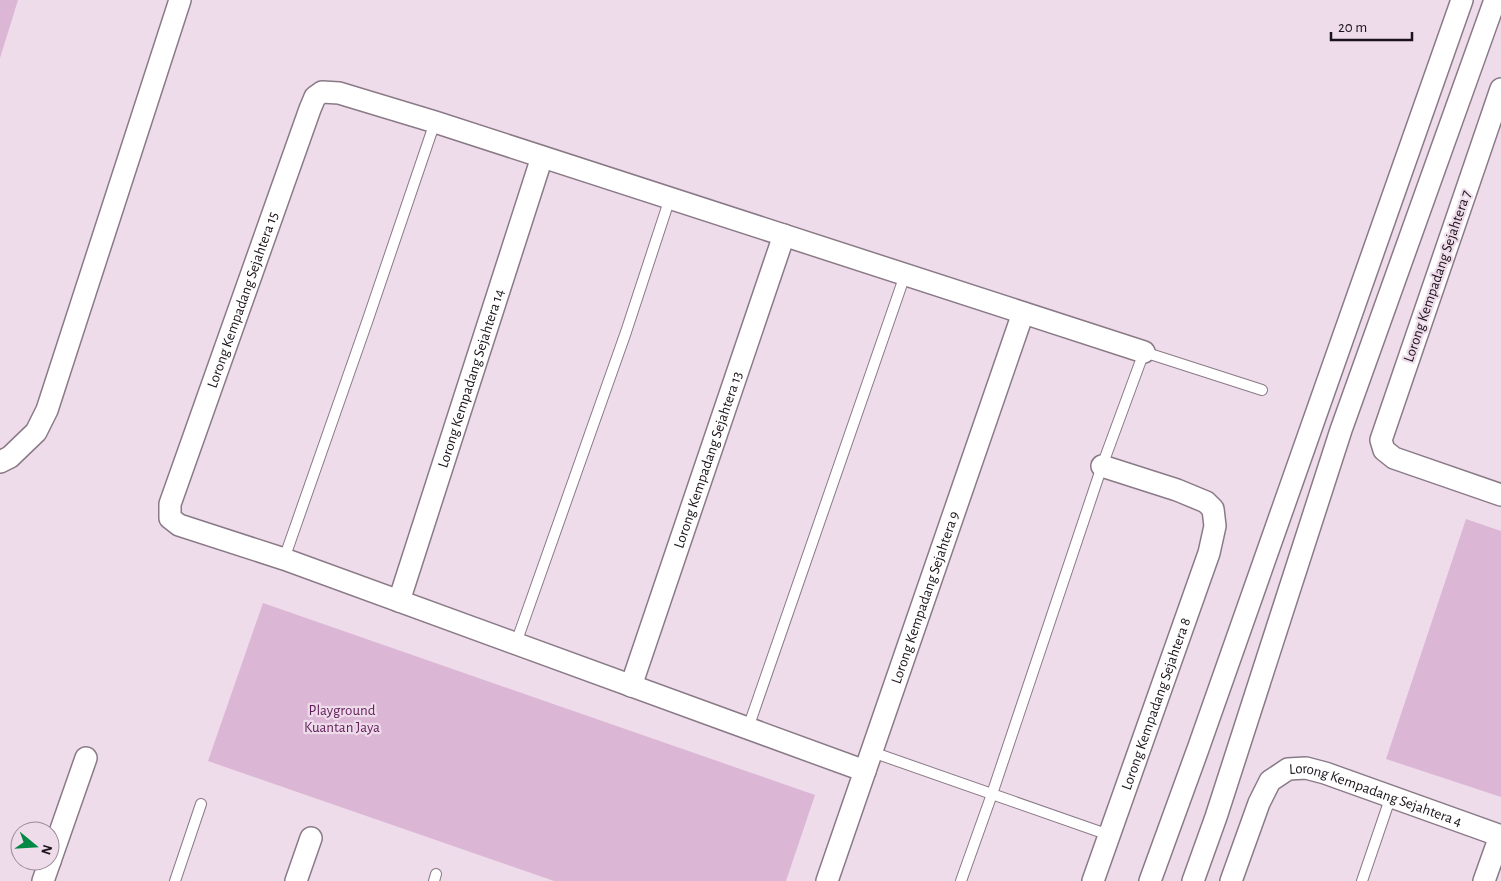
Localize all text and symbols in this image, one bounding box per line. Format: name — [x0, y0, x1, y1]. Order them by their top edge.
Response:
scale bar — [1331, 10, 1412, 42]
text: 20 m — [1338, 20, 1367, 35]
street label: Lorong Kempadang Sejahtera 7 — [1401, 188, 1474, 364]
street label: Lorong Kempadang Sejahtera 15 — [205, 210, 281, 390]
street label: Lorong Kempadang Sejahtera 14 — [435, 287, 507, 470]
street label: Lorong Kempadang Sejahtera 13 — [671, 369, 745, 550]
street label: Lorong Kempadang Sejahtera 9 — [889, 509, 962, 686]
street label: Lorong Kempadang Sejahtera 8 — [1119, 616, 1193, 792]
park label: Playground Kuantan Jaya — [304, 703, 380, 735]
street label: Lorong Kempadang Sejahtera 4 — [1289, 761, 1464, 829]
north arrow — [10, 821, 60, 871]
text: N — [38, 843, 55, 857]

